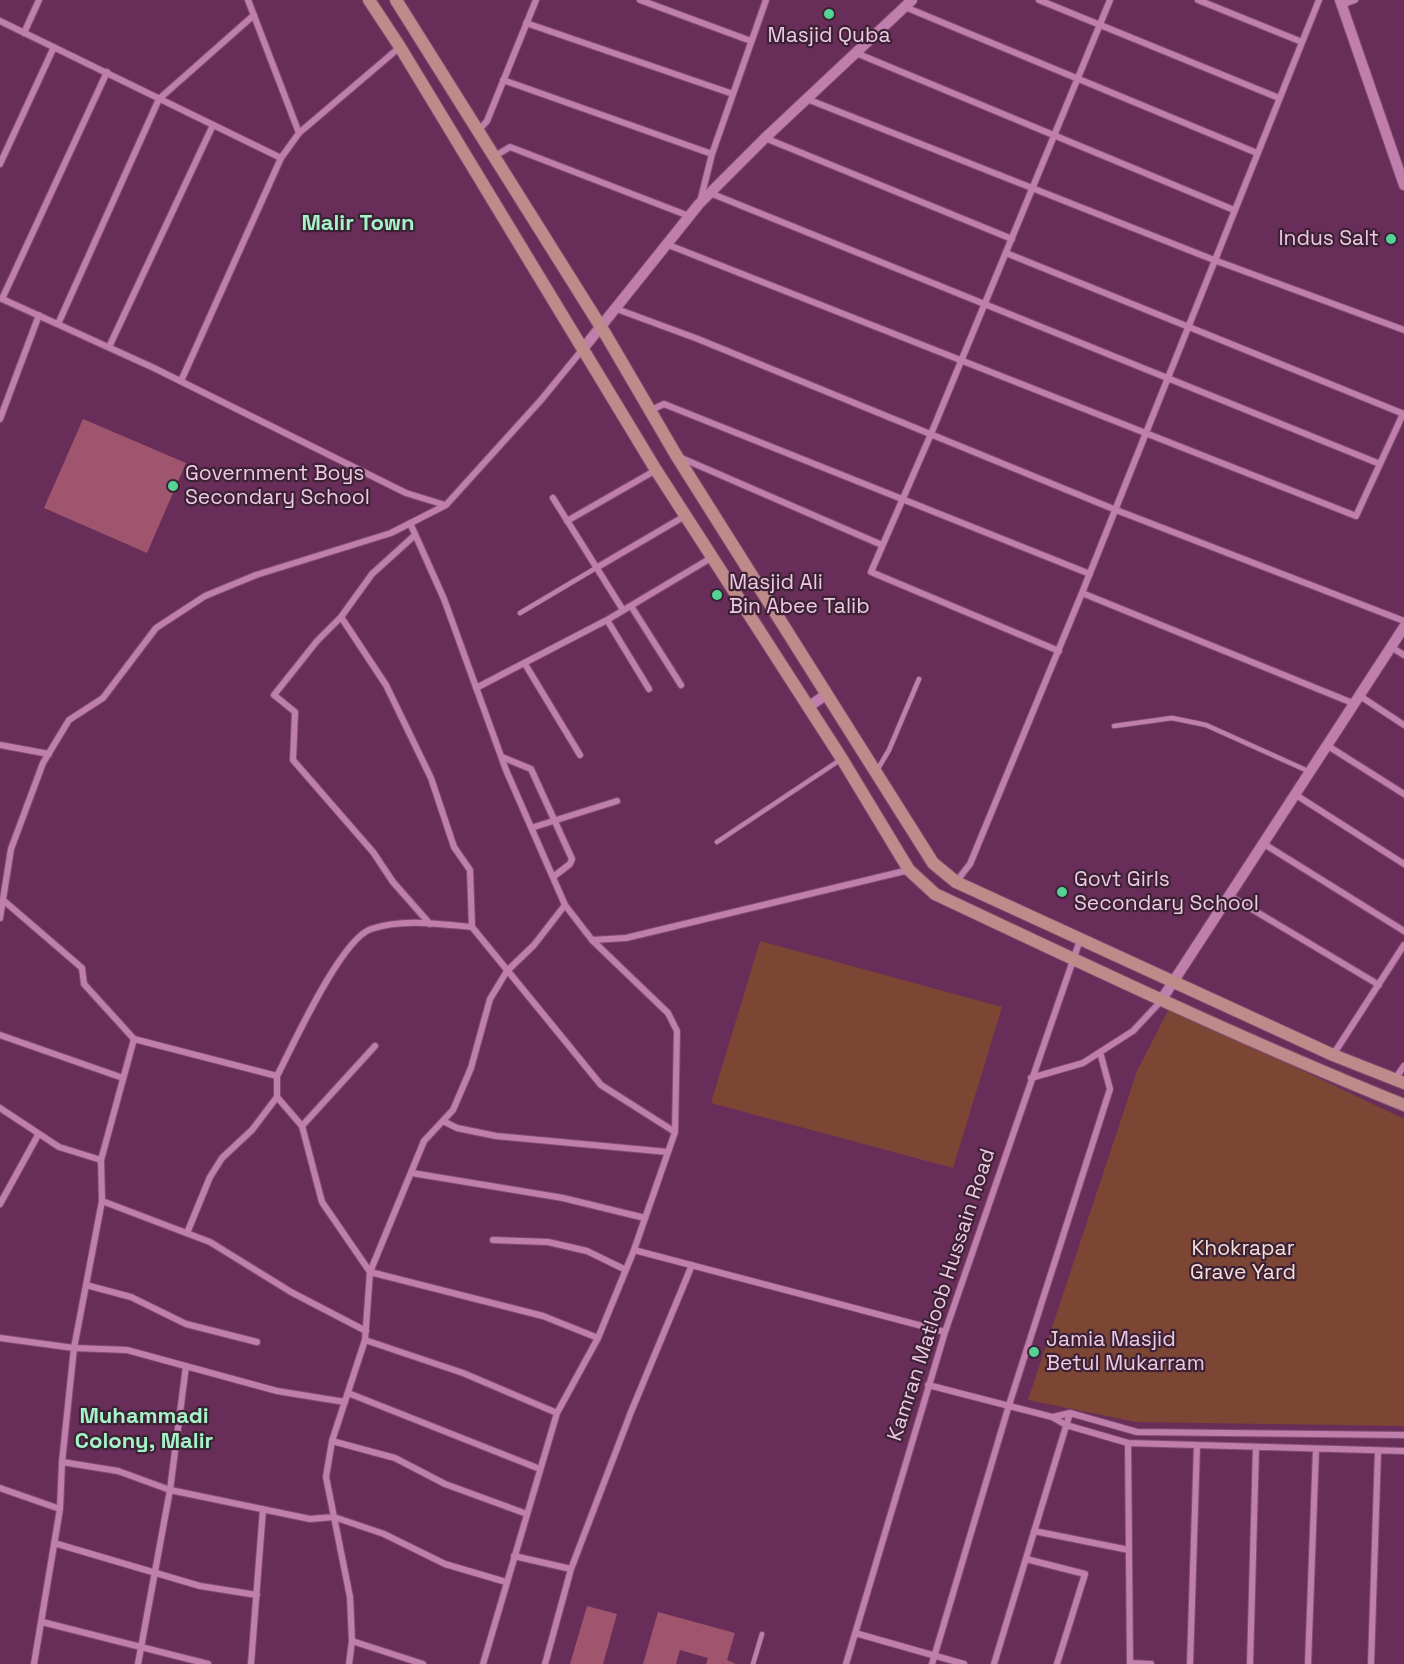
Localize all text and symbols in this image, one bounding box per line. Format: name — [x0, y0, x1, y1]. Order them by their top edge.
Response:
marker: Masjid Quba — [822, 7, 836, 21]
place label: Masjid Quba — [768, 23, 890, 49]
district label: Malir Town — [301, 211, 415, 237]
place label: Indus Salt — [1278, 226, 1379, 252]
marker: Indus Salt — [1384, 232, 1398, 246]
place label: Government Boys Secondary School — [185, 461, 370, 511]
marker: Government Boys Secondary School — [166, 479, 180, 493]
place label: Masjid Ali Bin Abee Talib — [729, 570, 870, 620]
marker: Masjid Ali Bin Abee Talib — [710, 588, 724, 602]
place label: Govt Girls Secondary School — [1074, 867, 1259, 917]
marker: Govt Girls Secondary School — [1055, 885, 1069, 899]
street label: Kamran Matloob Hussain Road — [883, 1146, 1001, 1444]
park label: Khokrapar Grave Yard — [1190, 1236, 1296, 1286]
place label: Jamia Masjid Betul Mukarram — [1046, 1327, 1205, 1377]
marker: Jamia Masjid Betul Mukarram — [1027, 1345, 1041, 1359]
district label: Muhammadi Colony, Malir — [75, 1404, 213, 1456]

